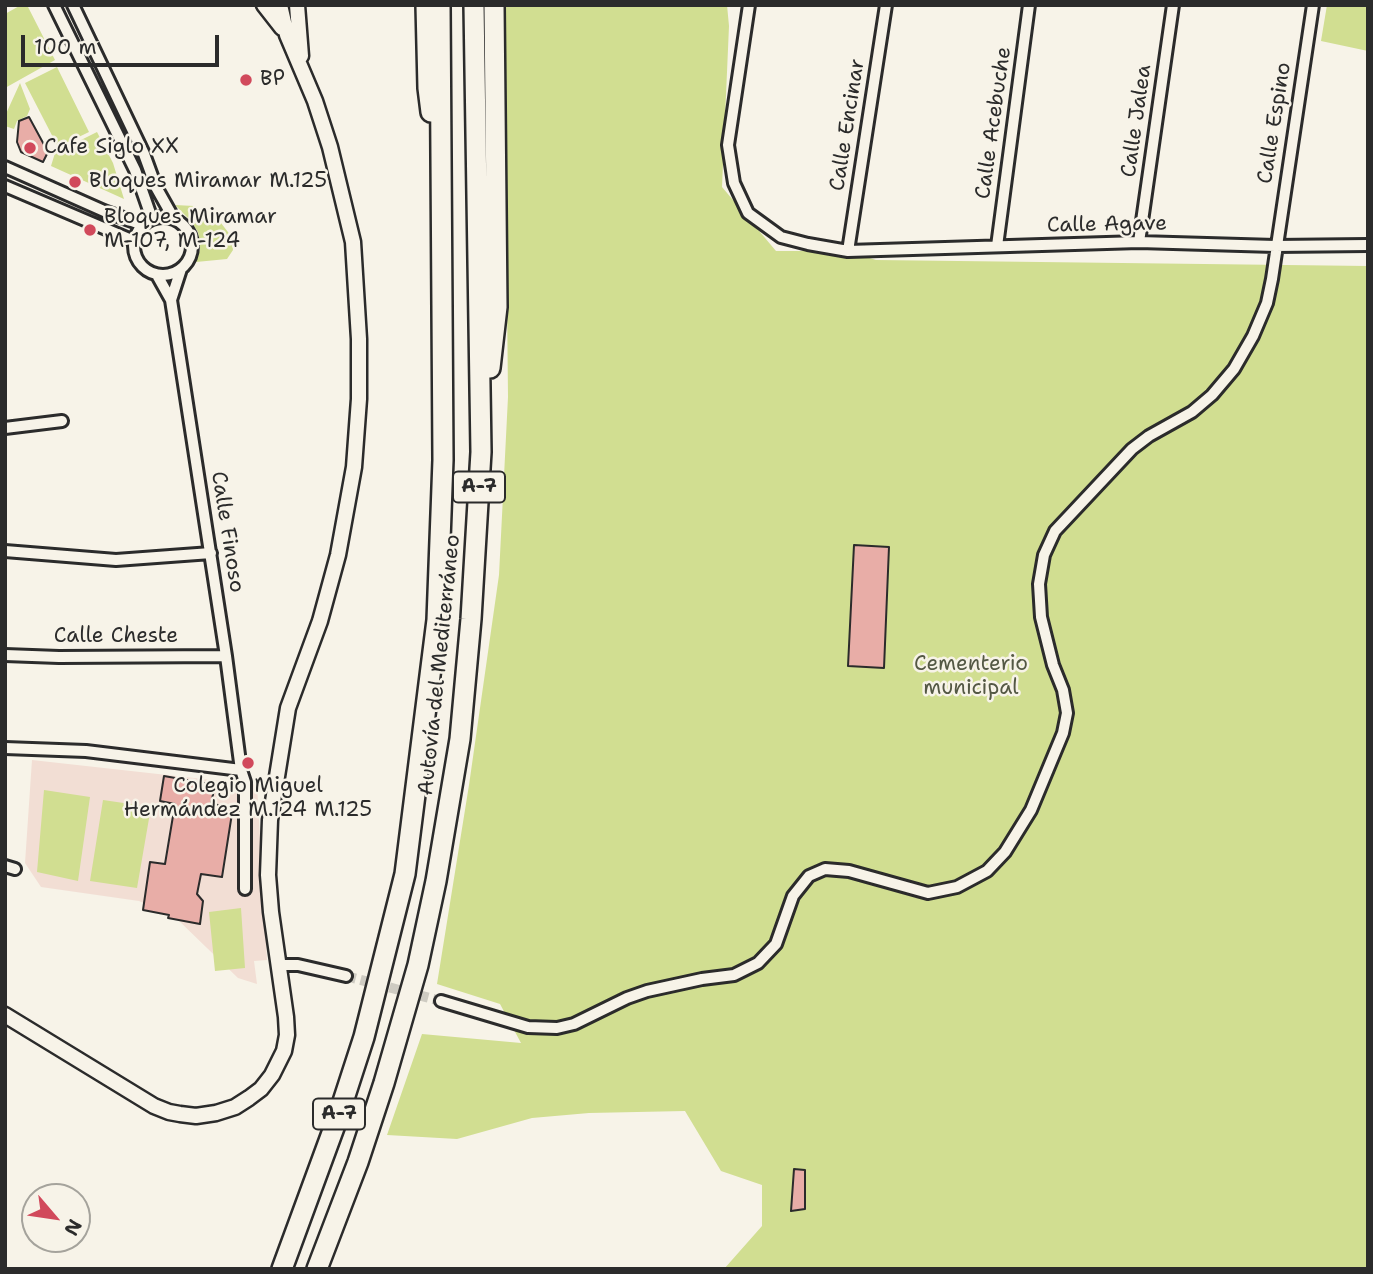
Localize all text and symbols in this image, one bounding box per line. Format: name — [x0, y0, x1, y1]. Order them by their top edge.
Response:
scale bar — [24, 21, 222, 65]
text: 100 m — [34, 33, 97, 61]
street label: Calle Acebuche — [971, 45, 1017, 201]
street label: Calle Encinar — [825, 57, 871, 193]
street label: Calle Espino — [1253, 60, 1297, 186]
street label: Calle Jalea — [1117, 63, 1157, 179]
place label: BP — [260, 67, 285, 93]
marker: BP — [238, 72, 254, 88]
place label: Cafe Siglo XX — [44, 135, 179, 161]
marker: Cafe Siglo XX — [22, 140, 38, 156]
place label: Bloques Miramar M.125 — [89, 169, 327, 195]
marker: Bloques Miramar M.125 — [67, 174, 83, 190]
place label: Bloques Miramar M-107, M-124 — [104, 205, 277, 255]
street label: Calle Agave — [1047, 211, 1167, 239]
marker: Bloques Miramar M-107, M-124 — [82, 222, 98, 238]
street label: Calle Finoso — [205, 470, 249, 594]
road number: A-7 — [453, 472, 505, 502]
street label: Autovía del Mediterráneo — [414, 533, 466, 797]
street label: Calle Cheste — [54, 624, 178, 650]
park label: Cementerio municipal — [914, 652, 1028, 702]
marker: Colegio Miguel Hermández M.124 M.125 — [240, 755, 256, 771]
place label: Colegio Miguel Hermández M.124 M.125 — [124, 774, 372, 824]
road number: A-7 — [313, 1098, 365, 1130]
north arrow — [21, 1183, 91, 1253]
text: N — [58, 1215, 88, 1240]

